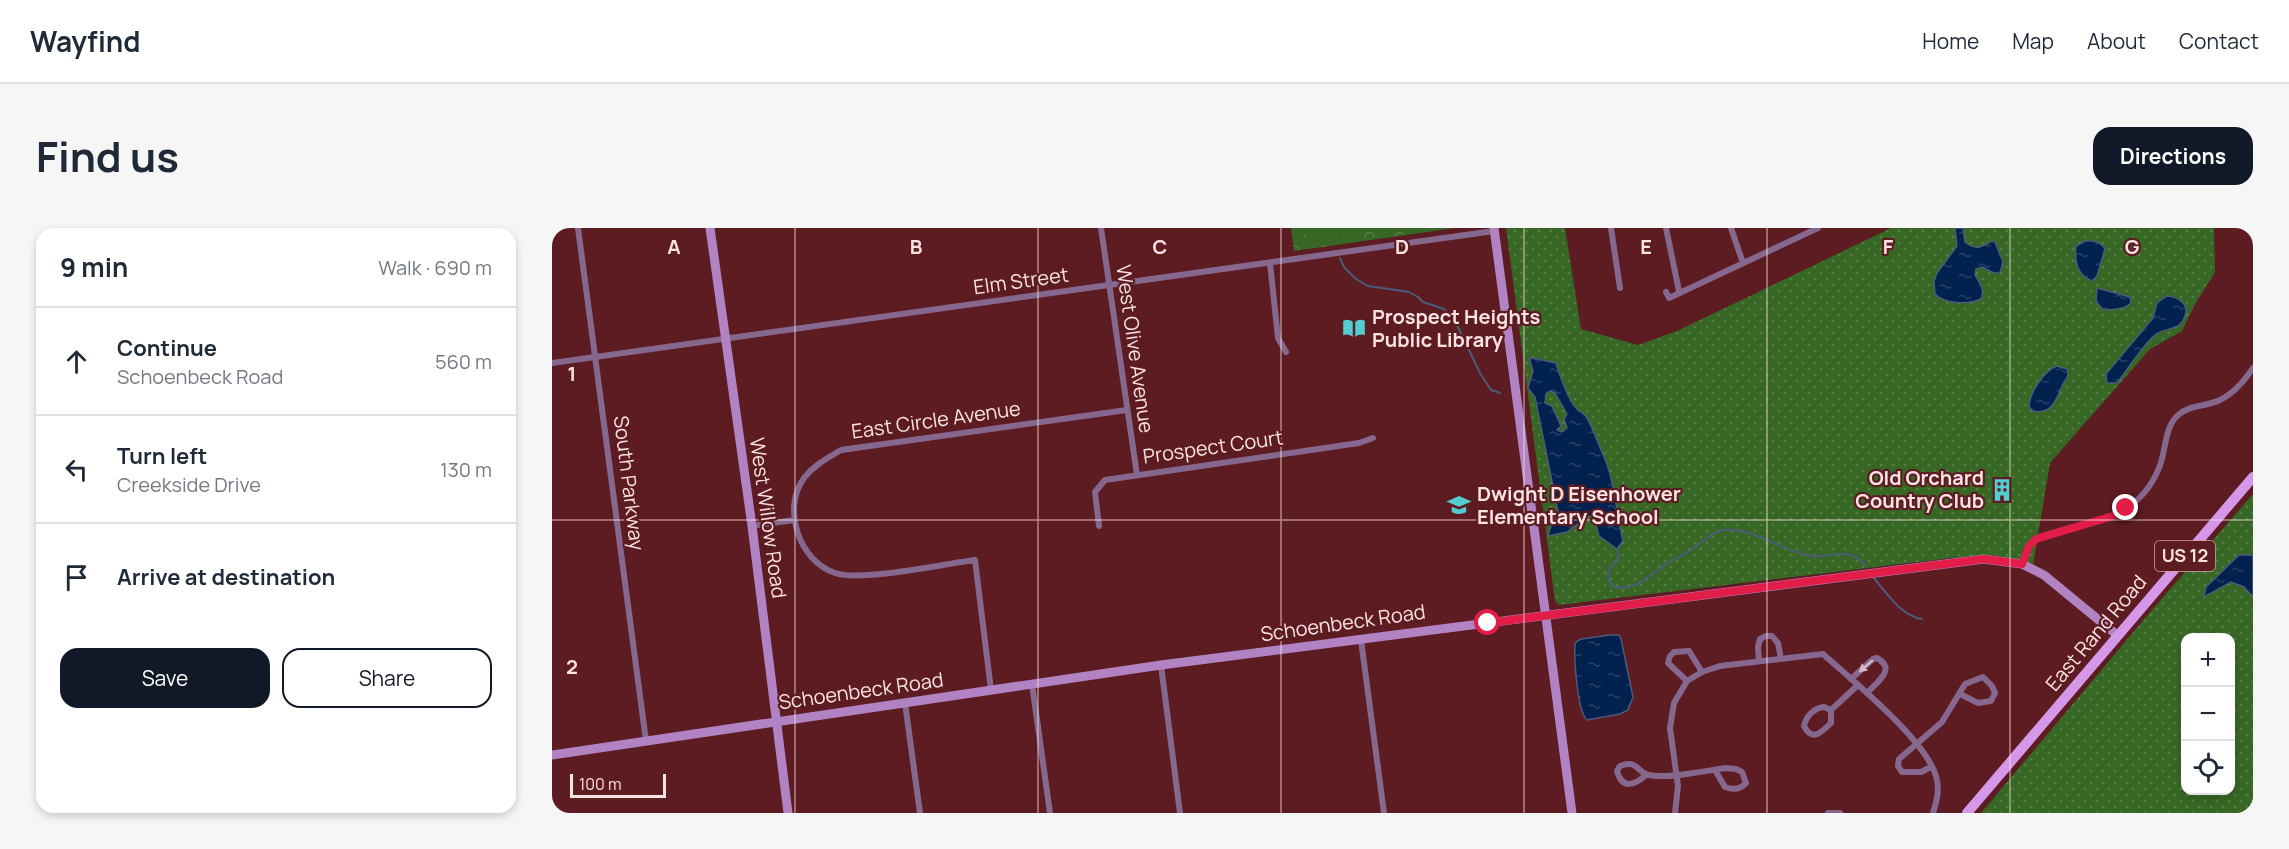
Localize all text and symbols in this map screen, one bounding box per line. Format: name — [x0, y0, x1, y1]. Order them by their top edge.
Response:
text: Wayfind — [30, 22, 140, 60]
text: Home — [1922, 27, 1979, 55]
text: Map — [2012, 27, 2054, 55]
text: About — [2087, 27, 2146, 55]
text: Contact — [2179, 27, 2259, 55]
text: Find us — [36, 127, 179, 185]
button: Directions — [2093, 127, 2253, 185]
text: A — [667, 233, 681, 260]
text: B — [910, 233, 923, 260]
text: C — [1153, 233, 1167, 260]
text: D — [1395, 233, 1409, 260]
text: E — [1640, 233, 1652, 260]
text: F — [1883, 233, 1894, 260]
text: G — [2125, 233, 2140, 260]
text: 9 min — [60, 249, 128, 285]
text: Walk · 690 m — [378, 254, 492, 281]
street label: Elm Street — [972, 260, 1070, 301]
street label: West Olive Avenue — [1110, 263, 1161, 435]
place label: Prospect Heights Public Library — [1372, 303, 1541, 353]
library icon: Prospect Heights Public Library — [1341, 315, 1367, 341]
text: Continue — [117, 333, 217, 363]
icon: ahead — [60, 345, 93, 378]
text: 560 m — [435, 348, 492, 375]
text: 1 — [568, 360, 576, 387]
text: Schoenbeck Road — [117, 363, 283, 390]
street label: East Circle Avenue — [850, 394, 1022, 445]
street label: South Parkway — [608, 414, 651, 552]
street label: Prospect Court — [1141, 423, 1285, 470]
street label: West Willow Road — [744, 436, 793, 600]
text: Turn left — [117, 441, 207, 471]
icon: left — [60, 453, 93, 486]
text: 130 m — [440, 456, 492, 483]
place label: Old Orchard Country Club — [1855, 464, 1984, 514]
text: Creekside Drive — [117, 471, 261, 498]
building icon: Old Orchard Country Club — [1989, 477, 2015, 503]
place label: Dwight D Eisenhower Elementary School — [1477, 480, 1681, 530]
school or university icon: Dwight D Eisenhower Elementary School — [1446, 492, 1472, 518]
route end — [2112, 494, 2138, 520]
road number: US 12 — [2155, 541, 2215, 571]
icon: arrive — [60, 561, 93, 594]
text: Arrive at destination — [117, 562, 335, 592]
street label: East Rand Road — [2039, 569, 2152, 696]
street label: Schoenbeck Road — [1259, 598, 1427, 647]
route start — [1474, 609, 1500, 635]
map controls — [2181, 633, 2235, 795]
button: + — [2181, 633, 2235, 687]
button: Save — [60, 648, 270, 708]
button: Share — [282, 648, 492, 708]
text: 2 — [566, 653, 578, 680]
one-way arrow — [1859, 659, 1874, 672]
street label: Schoenbeck Road — [777, 666, 945, 715]
button: − — [2181, 687, 2235, 741]
button: locate — [2181, 741, 2235, 795]
scale bar — [570, 771, 666, 798]
text: 100 m — [579, 773, 622, 795]

